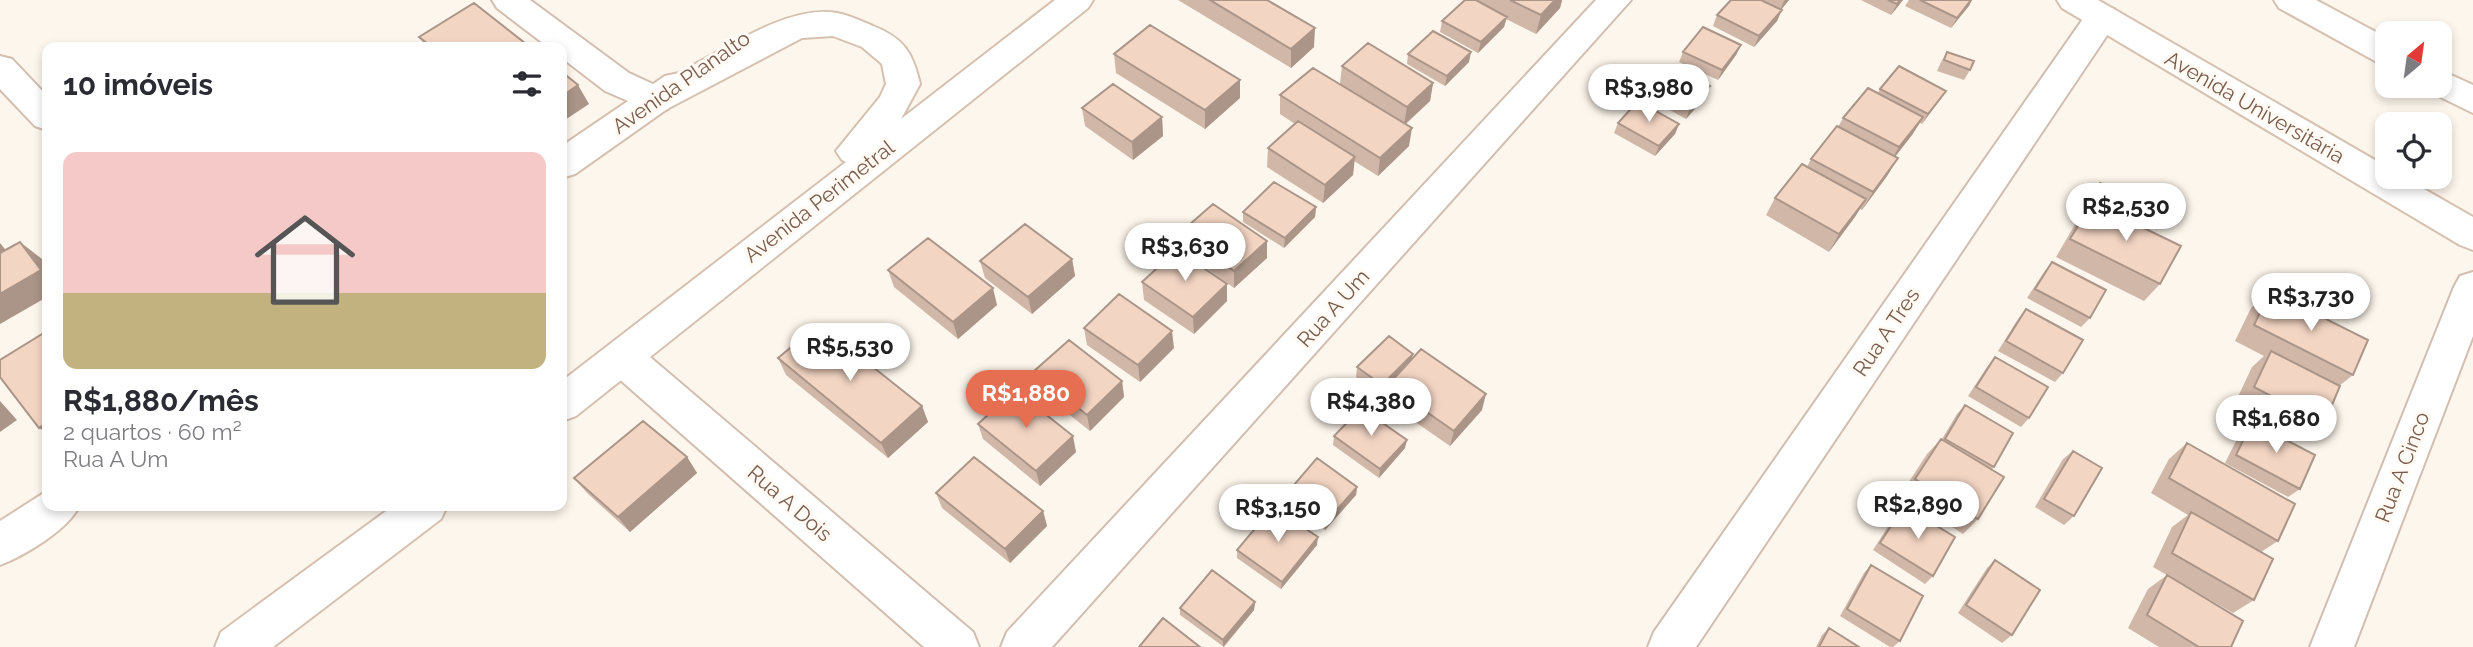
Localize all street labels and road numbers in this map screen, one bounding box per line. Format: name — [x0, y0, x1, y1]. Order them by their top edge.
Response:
street label: Avenida Planalto — [607, 25, 755, 139]
street label: Avenida Universitária — [2161, 45, 2349, 169]
street label: Avenida Perimetral — [739, 134, 899, 267]
street label: Rua A Um — [1292, 264, 1374, 352]
street label: Rua A Tres — [1847, 283, 1925, 381]
street label: Rua A Cinco — [2370, 408, 2434, 526]
street label: Rua A Dois — [743, 460, 837, 546]

